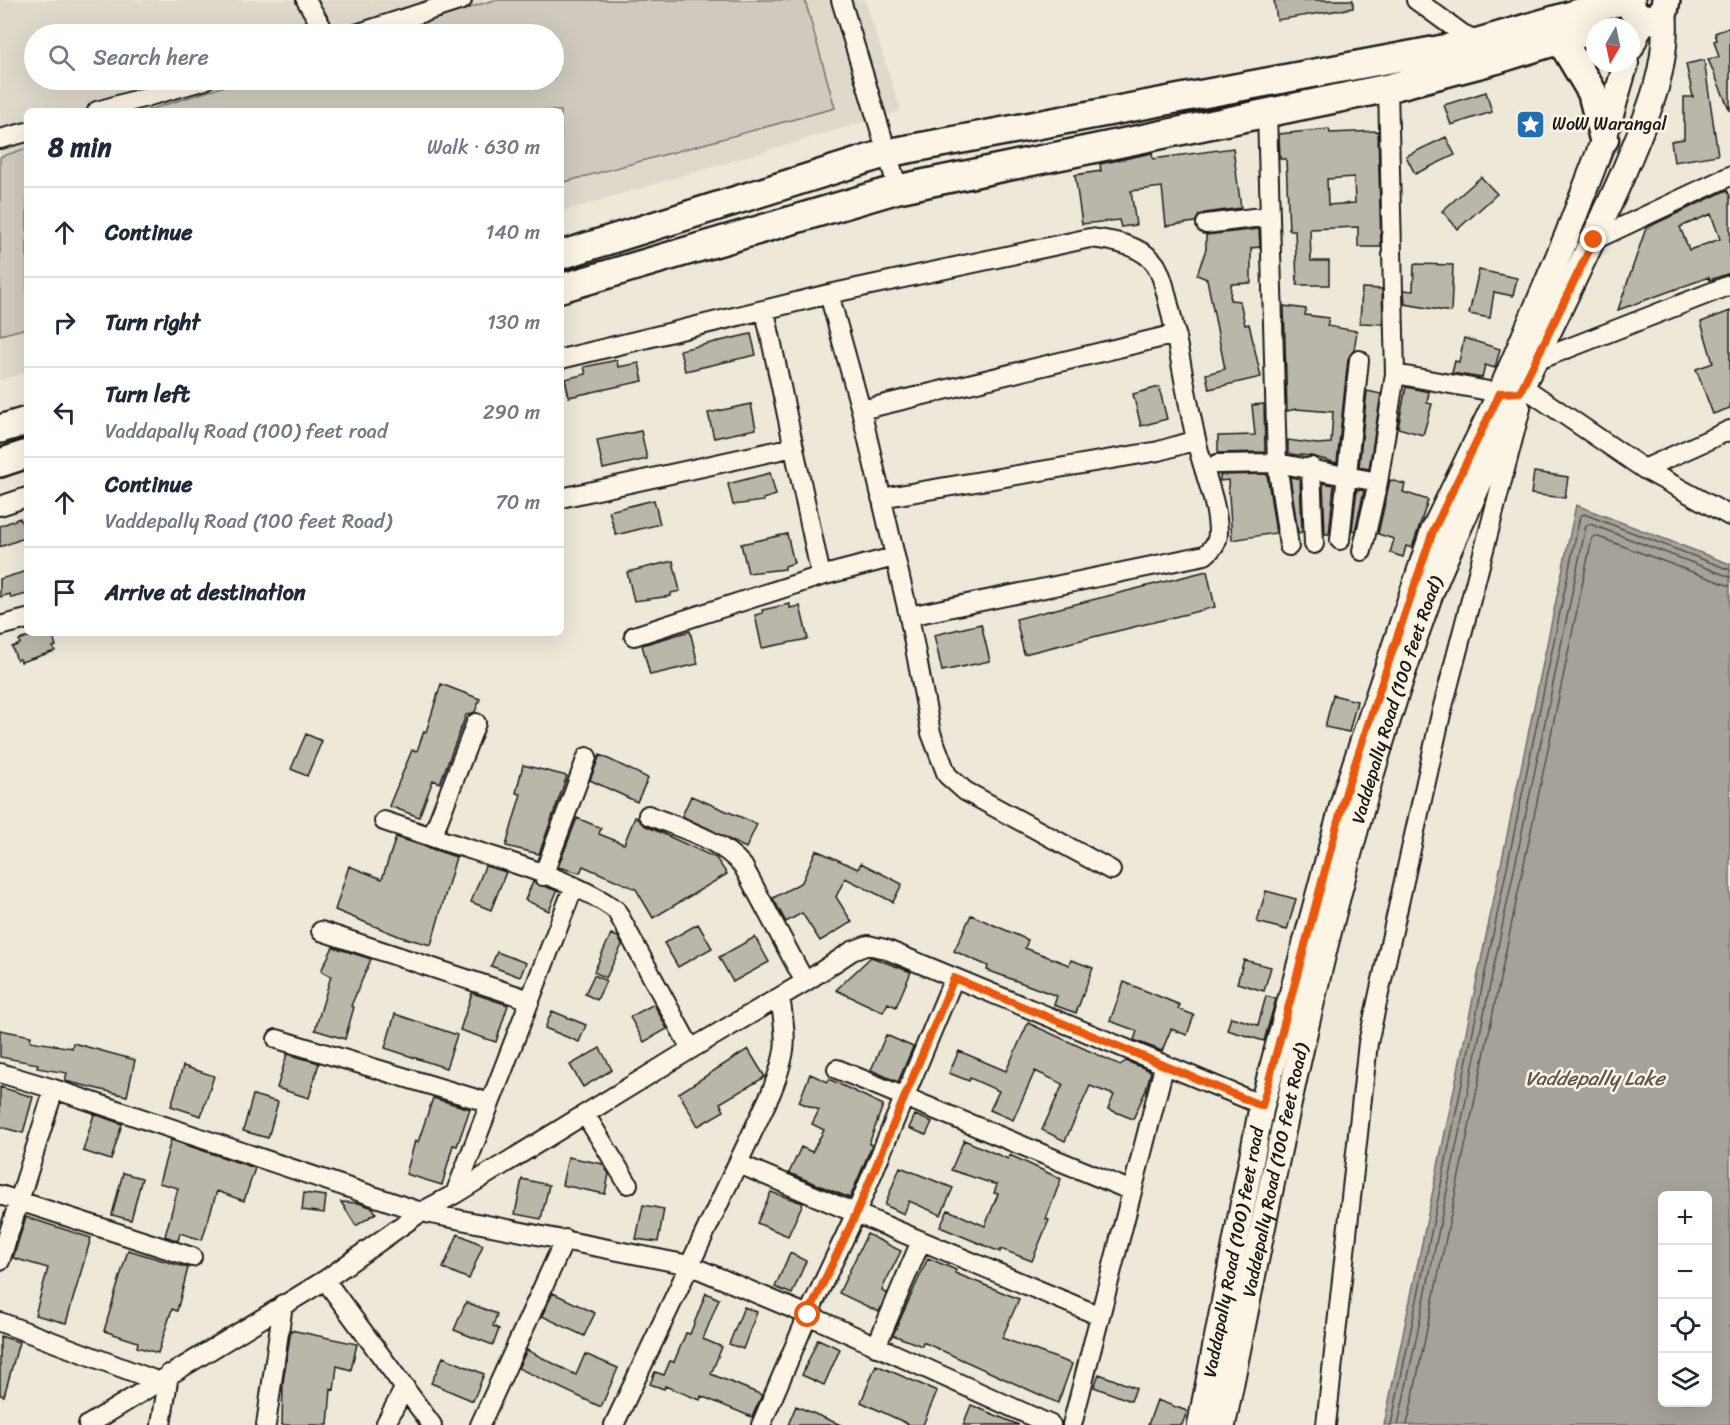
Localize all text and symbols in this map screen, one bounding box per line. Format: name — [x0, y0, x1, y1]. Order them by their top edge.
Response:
north arrow — [1586, 18, 1640, 72]
search box — [24, 24, 564, 90]
text: Search here — [93, 38, 209, 77]
icon: search — [45, 41, 78, 74]
place icon: WoW Warangal — [1515, 108, 1547, 140]
place label: WoW Warangal — [1552, 108, 1667, 140]
text: 8 min — [48, 124, 112, 170]
text: Walk · 630 m — [427, 130, 540, 165]
text: Continue — [105, 213, 193, 252]
text: 140 m — [486, 215, 540, 250]
icon: ahead — [48, 216, 81, 249]
route end — [1580, 226, 1606, 252]
text: Turn right — [105, 303, 200, 342]
text: 130 m — [487, 305, 540, 340]
icon: right — [48, 306, 81, 339]
text: Turn left — [105, 375, 190, 414]
text: 290 m — [483, 395, 540, 430]
icon: left — [48, 396, 81, 429]
text: Vaddapally Road (100) feet road — [105, 414, 387, 449]
text: Continue — [105, 465, 193, 504]
text: 70 m — [495, 485, 540, 520]
icon: ahead — [48, 486, 81, 519]
text: Vaddepally Road (100 feet Road) — [105, 504, 392, 539]
street label: Vaddepally Road (100 feet Road) — [1342, 570, 1452, 827]
text: Arrive at destination — [105, 573, 306, 612]
icon: arrive — [48, 576, 81, 609]
street label: Vaddepally Road (100 feet Road) — [1233, 1039, 1318, 1300]
water label: Vaddepally Lake — [1525, 1061, 1666, 1096]
street label: Vaddapally Road (100) feet road — [1194, 1123, 1274, 1380]
map controls — [1658, 1191, 1712, 1407]
button: + — [1658, 1191, 1712, 1245]
button: − — [1658, 1245, 1712, 1299]
button: locate — [1658, 1299, 1712, 1353]
route start — [794, 1301, 820, 1327]
button: layers — [1658, 1353, 1712, 1407]

